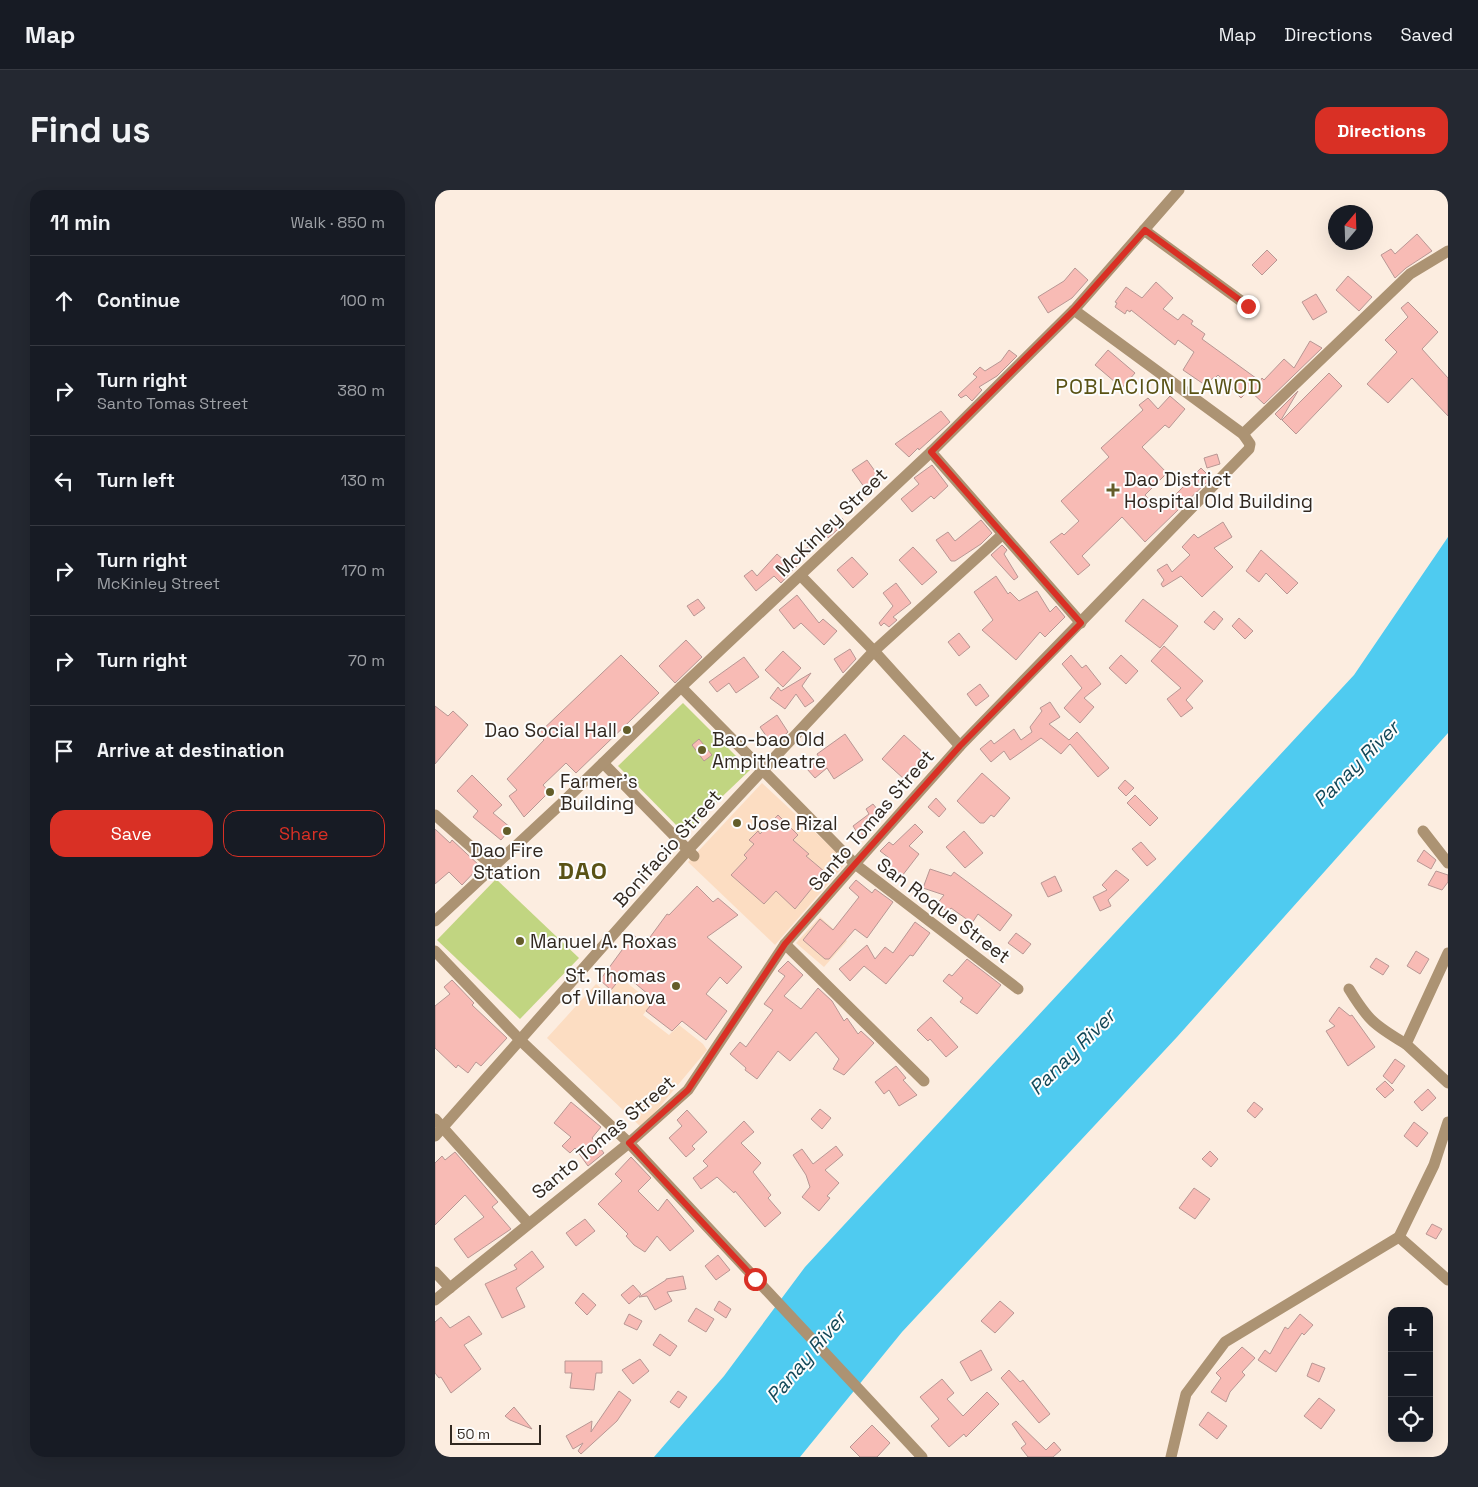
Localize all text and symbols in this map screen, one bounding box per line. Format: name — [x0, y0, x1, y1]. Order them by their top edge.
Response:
text: Map — [25, 19, 75, 50]
text: Map — [1219, 23, 1256, 46]
text: Directions — [1284, 23, 1373, 46]
text: Saved — [1401, 23, 1453, 46]
button: Directions — [1315, 107, 1448, 154]
text: Find us — [30, 108, 151, 152]
north arrow — [1328, 205, 1373, 250]
text: 11 min — [50, 209, 111, 236]
text: Walk · 850 m — [291, 212, 385, 233]
icon: ahead — [50, 287, 78, 315]
text: Continue — [97, 288, 180, 313]
text: 100 m — [340, 290, 385, 311]
route end — [1237, 295, 1260, 318]
text: Turn right — [97, 368, 187, 393]
district label: POBLACION ILAWOD — [1055, 373, 1263, 400]
icon: right — [50, 377, 78, 405]
text: 380 m — [337, 380, 385, 401]
text: Santo Tomas Street — [97, 393, 248, 414]
street label: McKinley Street — [770, 463, 893, 582]
icon: left — [50, 467, 78, 495]
place label: Dao District Hospital Old Building — [1124, 467, 1313, 514]
text: Turn left — [97, 468, 175, 493]
text: 130 m — [341, 470, 385, 491]
marker: Dao District Hospital Old Building — [1106, 483, 1120, 497]
text: Turn right — [97, 548, 187, 573]
icon: right — [50, 557, 78, 585]
text: 170 m — [341, 560, 385, 581]
text: McKinley Street — [97, 573, 220, 594]
icon: right — [50, 647, 78, 675]
text: Turn right — [97, 648, 187, 673]
text: 70 m — [348, 650, 385, 671]
water label: Panay River — [1307, 714, 1406, 813]
place label: Dao Social Hall — [485, 718, 617, 743]
marker: Dao Social Hall — [621, 724, 633, 736]
place label: Bao-bao Old Ampitheatre — [712, 727, 826, 774]
icon: arrive — [50, 737, 78, 765]
text: Arrive at destination — [97, 738, 285, 763]
marker: Bao-bao Old Ampitheatre — [696, 744, 708, 756]
street label: Santo Tomas Street — [803, 744, 940, 896]
place label: Farmer's Building — [560, 769, 638, 816]
street label: Bonifacio Street — [608, 784, 727, 913]
marker: Farmer's Building — [544, 786, 556, 798]
button: Save — [50, 810, 213, 857]
button: Share — [223, 810, 385, 857]
place label: Jose Rizal — [747, 811, 838, 836]
marker: Jose Rizal — [731, 817, 743, 829]
marker: Dao Fire Station — [501, 825, 513, 837]
place label: Dao Fire Station — [471, 838, 543, 885]
street label: San Roque Street — [872, 852, 1015, 969]
district label: DAO — [558, 855, 608, 886]
place label: Manuel A. Roxas — [530, 929, 677, 954]
marker: Manuel A. Roxas — [514, 935, 526, 947]
place label: St. Thomas of Villanova — [561, 963, 666, 1010]
marker: St. Thomas of Villanova — [670, 980, 682, 992]
water label: Panay River — [1023, 1002, 1122, 1101]
street label: Santo Tomas Street — [526, 1070, 680, 1205]
route start — [744, 1268, 767, 1291]
water label: Panay River — [760, 1304, 853, 1408]
map controls — [1388, 1307, 1433, 1442]
button: + — [1388, 1307, 1433, 1352]
button: − — [1388, 1352, 1433, 1397]
button: locate — [1388, 1397, 1433, 1442]
scale bar — [450, 1422, 541, 1445]
text: 50 m — [457, 1425, 490, 1443]

